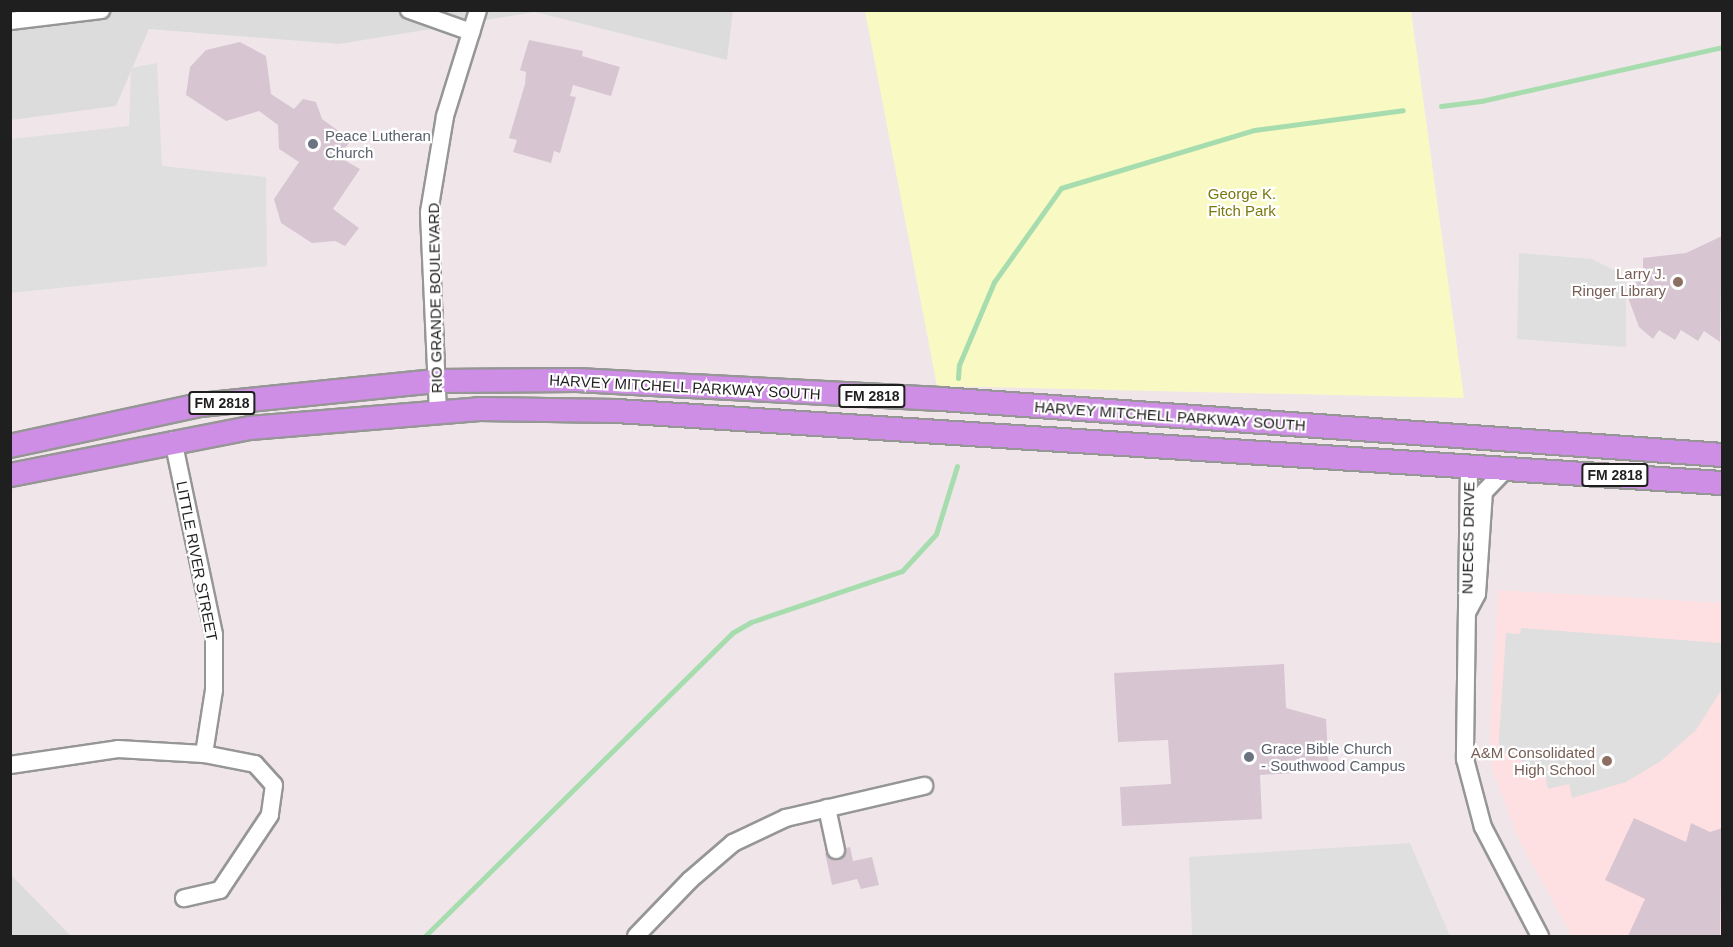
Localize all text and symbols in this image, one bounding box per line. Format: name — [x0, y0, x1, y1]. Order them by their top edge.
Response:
place label: Peace Lutheran Church — [325, 126, 431, 161]
marker: Peace Lutheran Church — [306, 137, 320, 151]
park label: George K. Fitch Park — [1208, 184, 1276, 219]
street label: RIO GRANDE BOULEVARD — [424, 203, 446, 393]
place label: Larry J. Ringer Library — [1572, 264, 1666, 299]
marker: Larry J. Ringer Library — [1671, 275, 1685, 289]
street label: HARVEY MITCHELL PARKWAY SOUTH — [548, 371, 822, 403]
road number: FM 2818 — [838, 385, 906, 407]
road number: FM 2818 — [188, 392, 256, 414]
street label: HARVEY MITCHELL PARKWAY SOUTH — [1033, 398, 1307, 434]
road number: FM 2818 — [1580, 464, 1650, 486]
street label: LITTLE RIVER STREET — [173, 480, 221, 642]
street label: NUECES DRIVE — [1458, 482, 1478, 594]
place label: Grace Bible Church - Southwood Campus — [1261, 739, 1405, 774]
place label: A&M Consolidated High School — [1471, 743, 1595, 778]
marker: Grace Bible Church - Southwood Campus — [1242, 750, 1256, 764]
marker: A&M Consolidated High School — [1600, 754, 1614, 768]

